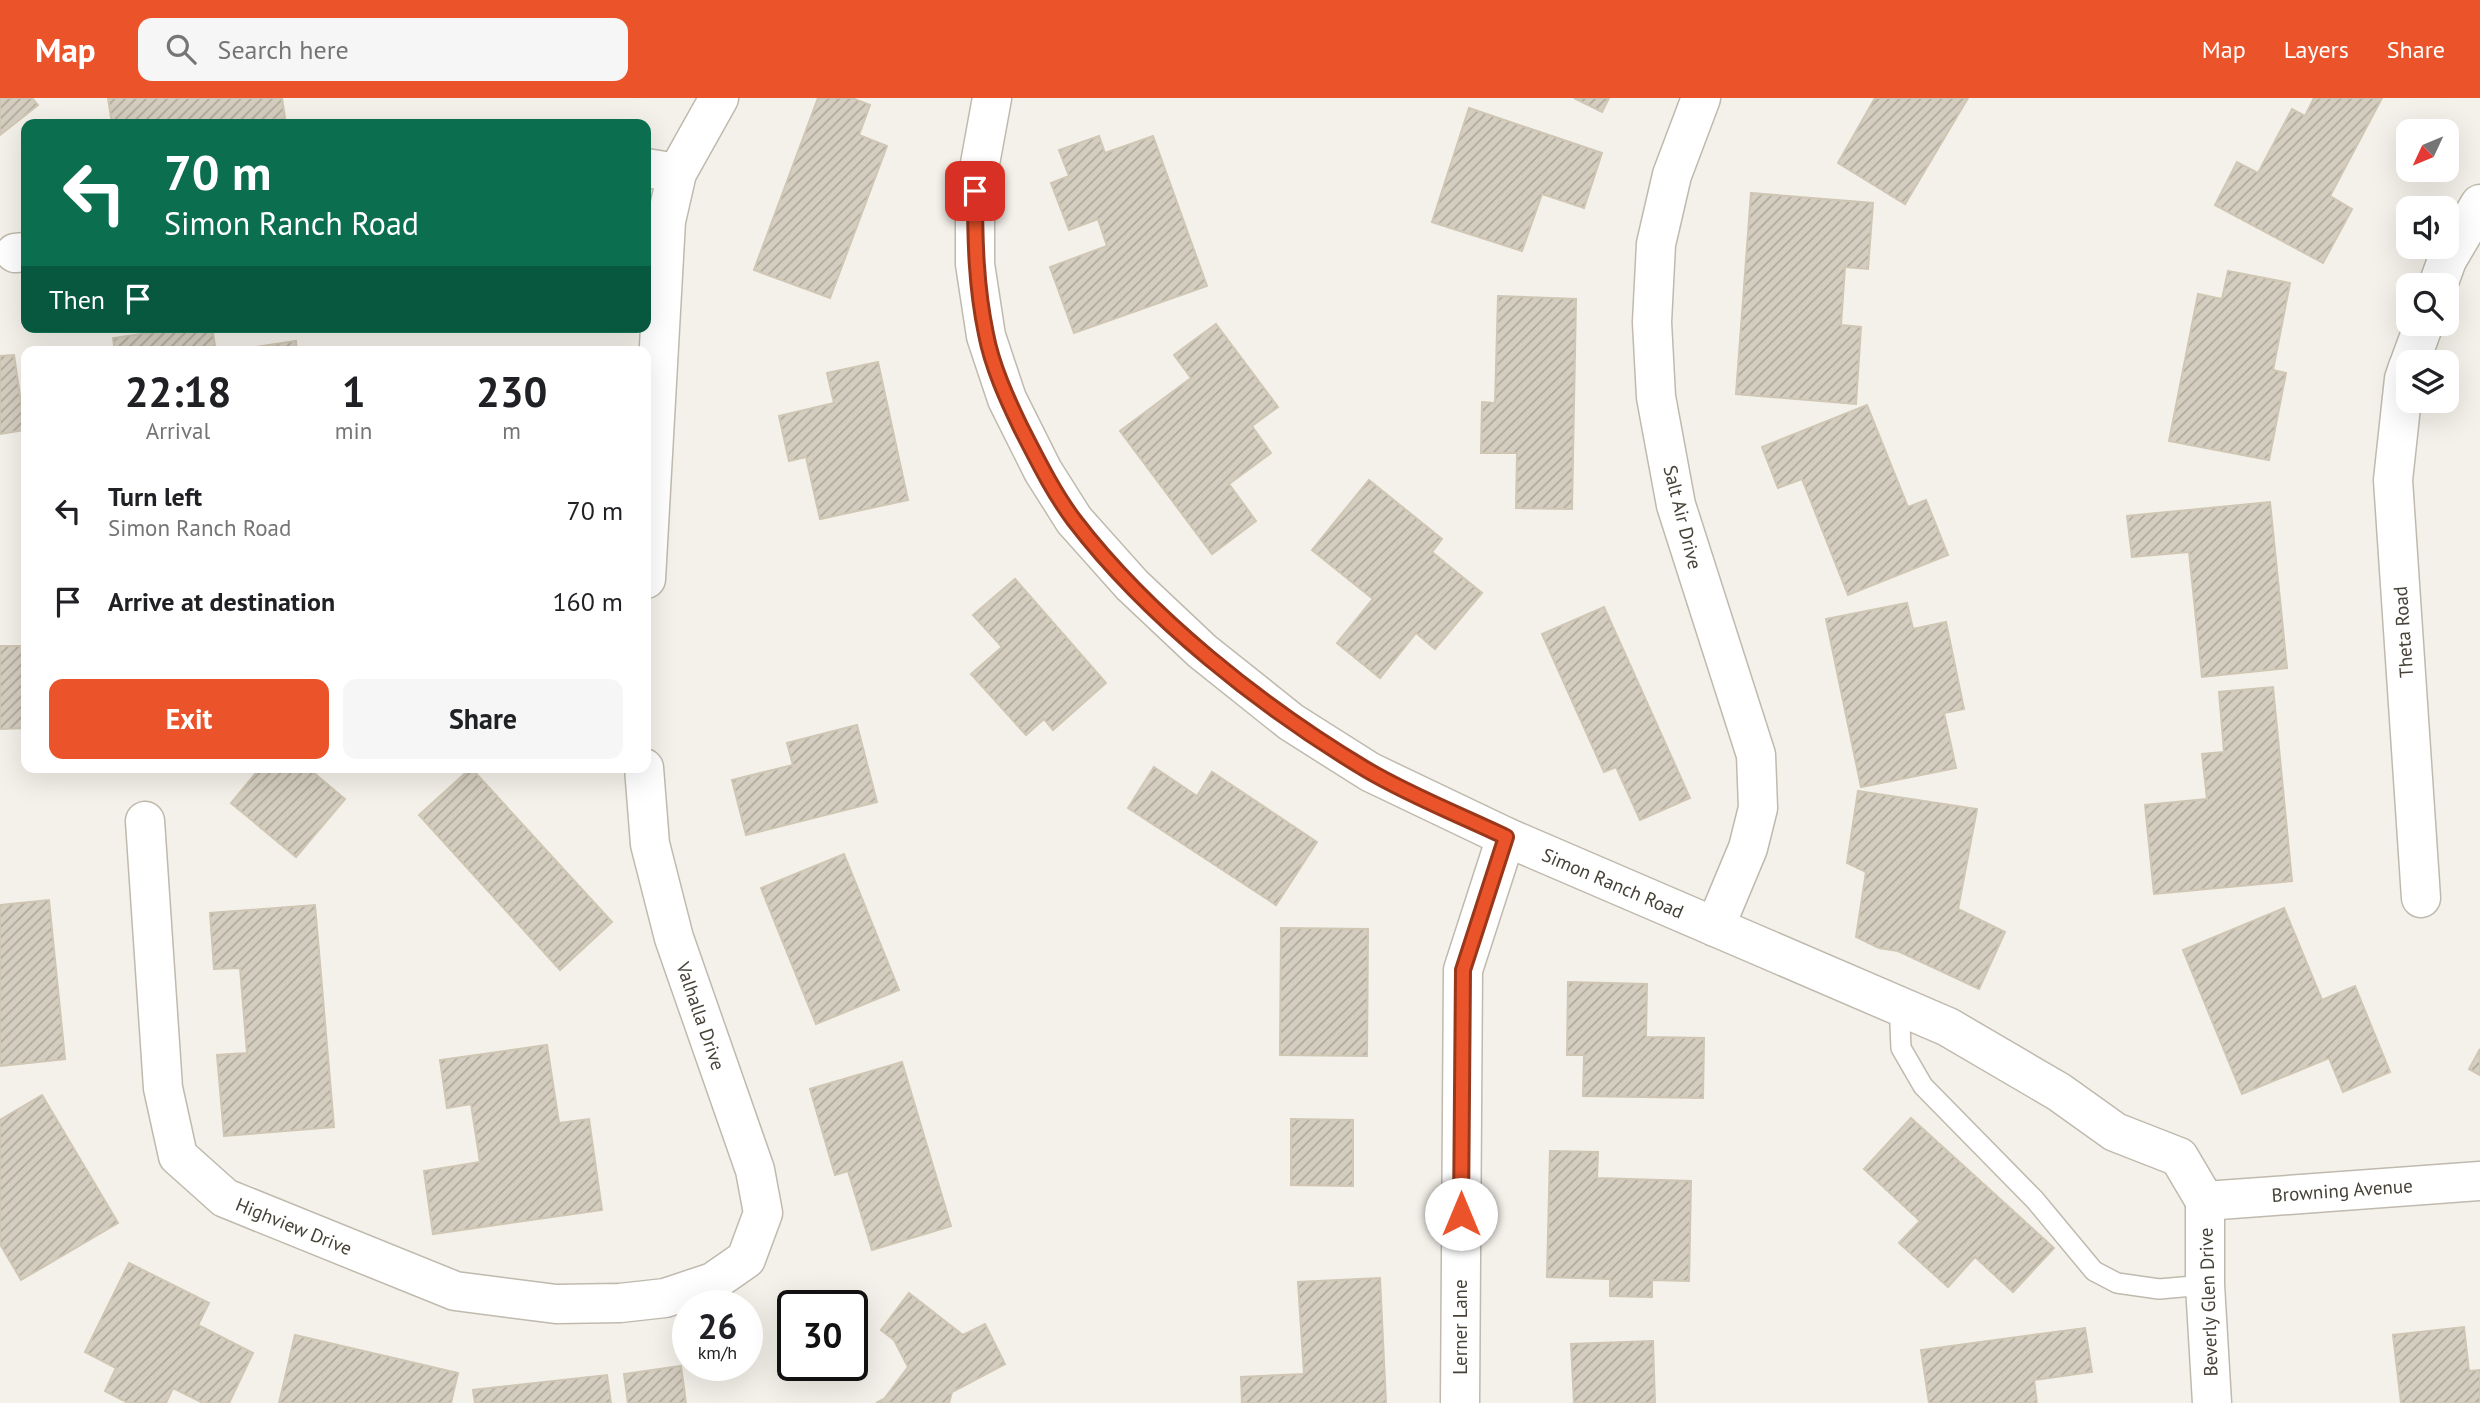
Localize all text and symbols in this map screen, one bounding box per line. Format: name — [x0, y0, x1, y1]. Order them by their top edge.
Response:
search box — [138, 18, 628, 81]
text: Map — [35, 28, 96, 71]
icon: search — [162, 30, 200, 68]
text: Search here — [218, 33, 349, 66]
text: Map — [2202, 34, 2246, 65]
text: Layers — [2284, 34, 2349, 65]
text: Share — [2387, 34, 2445, 65]
north arrow — [2396, 119, 2459, 182]
map controls — [2396, 119, 2459, 413]
text: 70 m — [164, 140, 271, 204]
icon: left — [49, 147, 140, 238]
pin — [945, 161, 1005, 221]
icon: arrive — [956, 172, 994, 210]
button: sound — [2396, 196, 2459, 259]
text: Simon Ranch Road — [164, 202, 419, 244]
button: search — [2396, 273, 2459, 336]
icon: arrive — [119, 280, 157, 318]
text: Then — [49, 283, 105, 316]
button: layers — [2396, 350, 2459, 413]
text: 22:18 — [125, 364, 231, 419]
text: 1 — [342, 364, 365, 419]
text: 230 — [476, 364, 547, 419]
text: Arrival — [146, 416, 210, 445]
text: min — [335, 416, 372, 445]
text: m — [502, 416, 521, 445]
street label: Salt Air Drive — [1658, 463, 1708, 571]
text: Turn left — [108, 480, 202, 513]
icon: left — [49, 492, 87, 530]
text: 70 m — [567, 494, 623, 527]
text: Simon Ranch Road — [108, 513, 291, 542]
icon: arrive — [49, 583, 87, 621]
text: Arrive at destination — [108, 585, 335, 618]
text: 160 m — [552, 585, 623, 618]
street label: Theta Road — [2388, 585, 2418, 679]
button: Exit — [49, 679, 329, 759]
button: Share — [343, 679, 623, 759]
street label: Simon Ranch Road — [1539, 842, 1687, 924]
street label: Valhalla Drive — [671, 958, 731, 1073]
street label: Browning Avenue — [2271, 1173, 2413, 1207]
position arrow — [1424, 1177, 1498, 1251]
street label: Highview Drive — [232, 1192, 356, 1260]
street label: Beverly Glen Drive — [2193, 1227, 2223, 1377]
street label: Lerner Lane — [1448, 1279, 1472, 1375]
speed limit sign: 30 — [777, 1290, 868, 1381]
text: 26 — [698, 1303, 737, 1349]
text: km/h — [698, 1341, 737, 1364]

